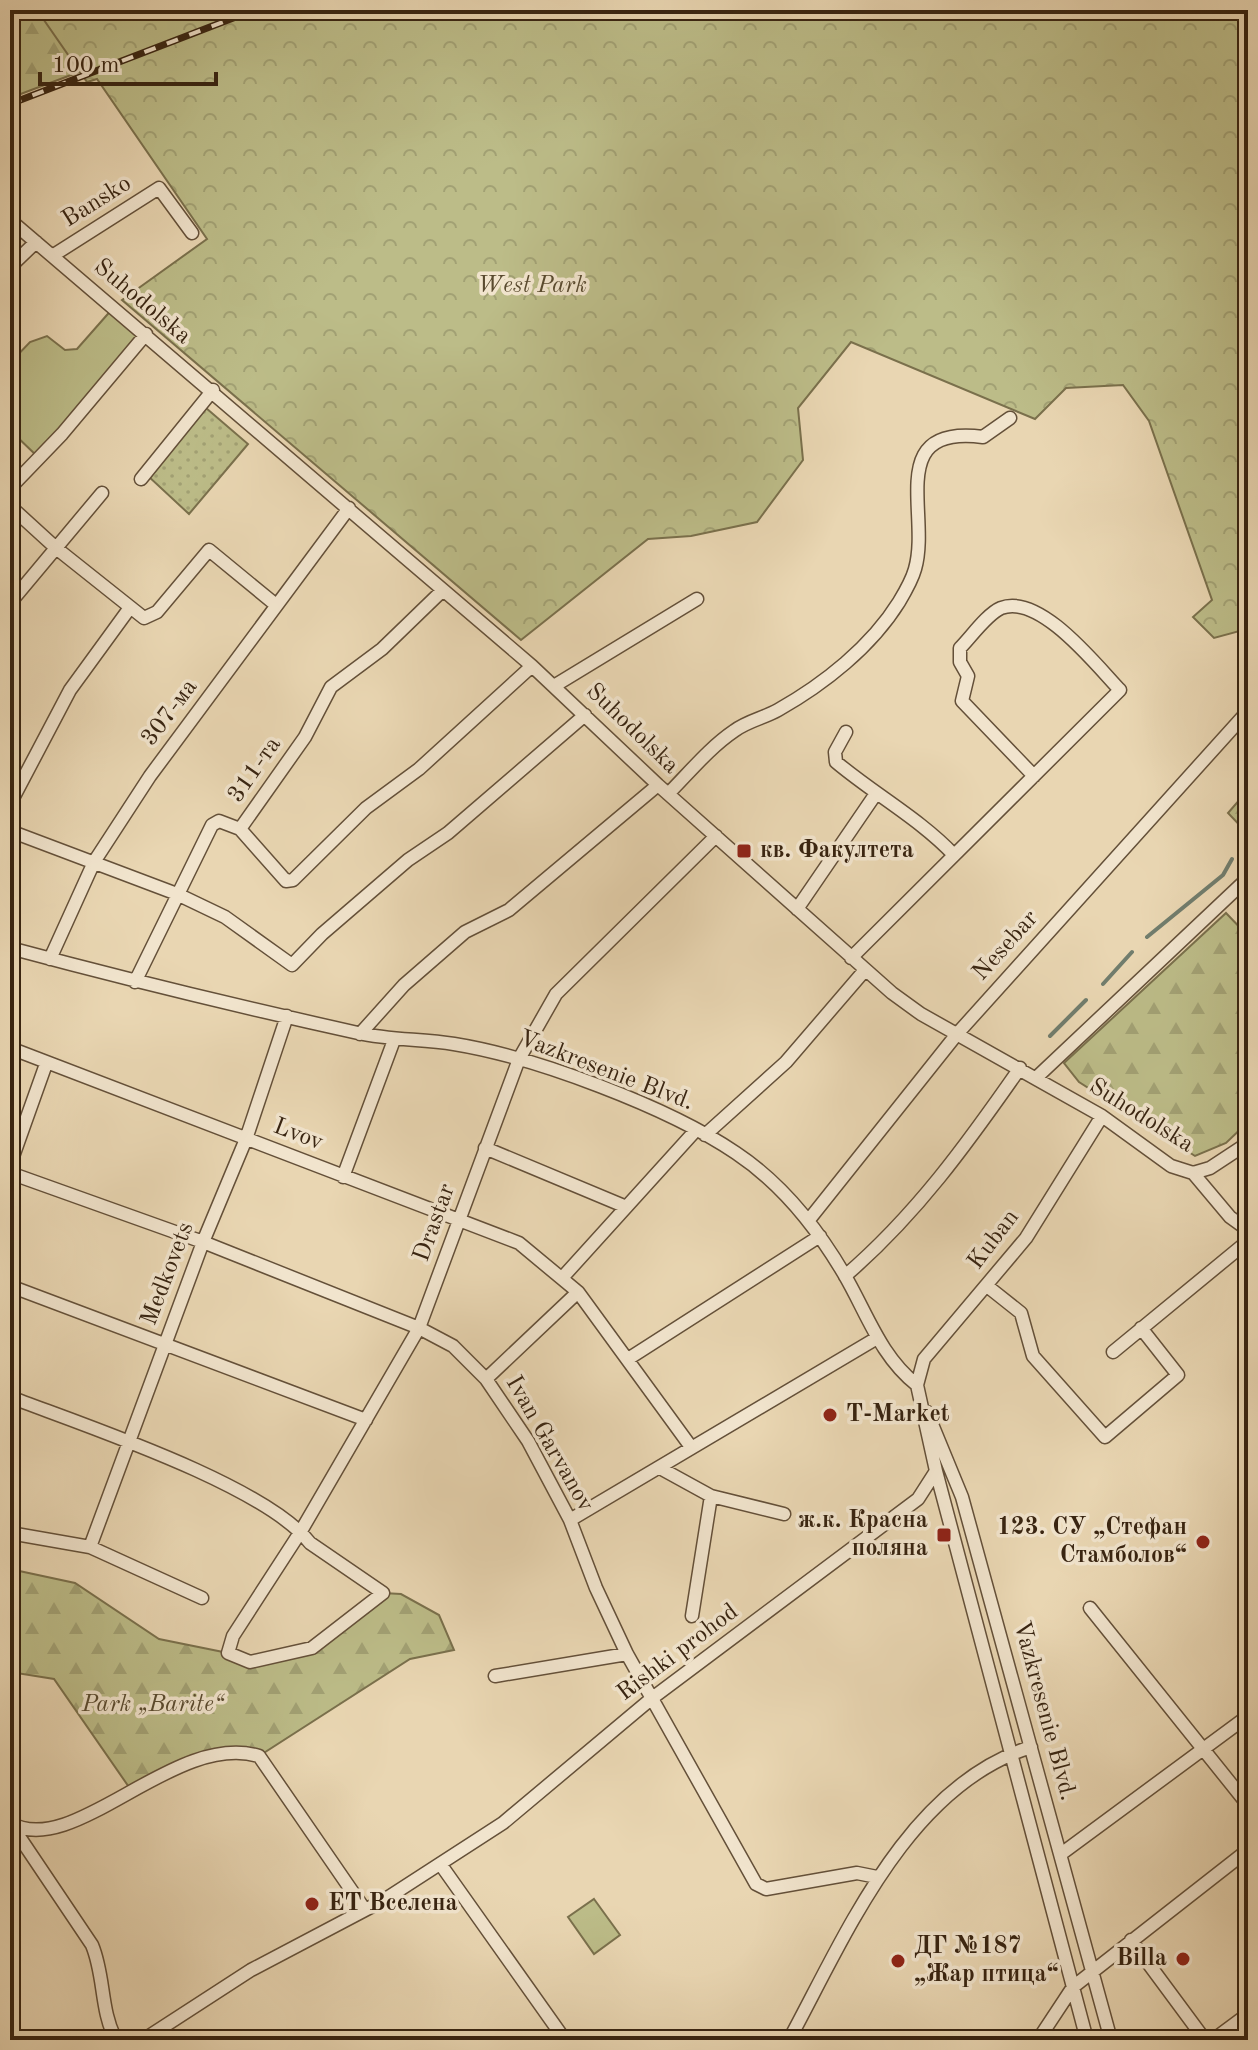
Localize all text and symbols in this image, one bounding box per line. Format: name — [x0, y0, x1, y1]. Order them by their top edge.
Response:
scale bar — [40, 36, 216, 86]
text: 100 m — [52, 54, 120, 78]
street label: Bansko — [58, 172, 136, 232]
street label: Suhodolska — [89, 255, 195, 349]
park label: West Park — [477, 274, 587, 298]
street label: 307-ма — [137, 675, 203, 751]
street label: Suhodolska — [581, 679, 683, 779]
street label: 311-та — [224, 733, 286, 807]
place label: кв. Факултета — [760, 839, 914, 863]
marker: кв. Факултета — [735, 842, 753, 860]
street label: Nesebar — [969, 906, 1043, 986]
street label: Vazkresenie Blvd. — [515, 1027, 697, 1115]
street label: Suhodolska — [1084, 1074, 1198, 1158]
street label: Lvov — [270, 1115, 326, 1155]
street label: Drastar — [410, 1181, 460, 1265]
street label: Kuban — [964, 1206, 1024, 1274]
street label: Medkovets — [137, 1219, 199, 1329]
street label: Ivan Garvanov — [501, 1372, 598, 1516]
place label: T-Market — [846, 1403, 950, 1427]
marker: T-Market — [821, 1406, 839, 1424]
place label: ж.к. Красна поляна — [798, 1509, 928, 1561]
place label: 123. СУ „Стефан Стамболов“ — [997, 1516, 1187, 1568]
marker: ж.к. Красна поляна — [935, 1526, 953, 1544]
marker: 123. СУ „Стефан Стамболов“ — [1194, 1533, 1212, 1551]
street label: Rishki prohod — [613, 1600, 743, 1706]
street label: Vazkresenie Blvd. — [1008, 1619, 1080, 1803]
park label: Park „Barite“ — [81, 1693, 226, 1717]
place label: ЕТ Вселена — [328, 1892, 458, 1916]
marker: ЕТ Вселена — [303, 1895, 321, 1913]
place label: ДГ №187 „Жар птица“ — [914, 1935, 1059, 1987]
place label: Billa — [1116, 1947, 1167, 1971]
marker: Billa — [1174, 1950, 1192, 1968]
marker: ДГ №187 „Жар птица“ — [889, 1952, 907, 1970]

